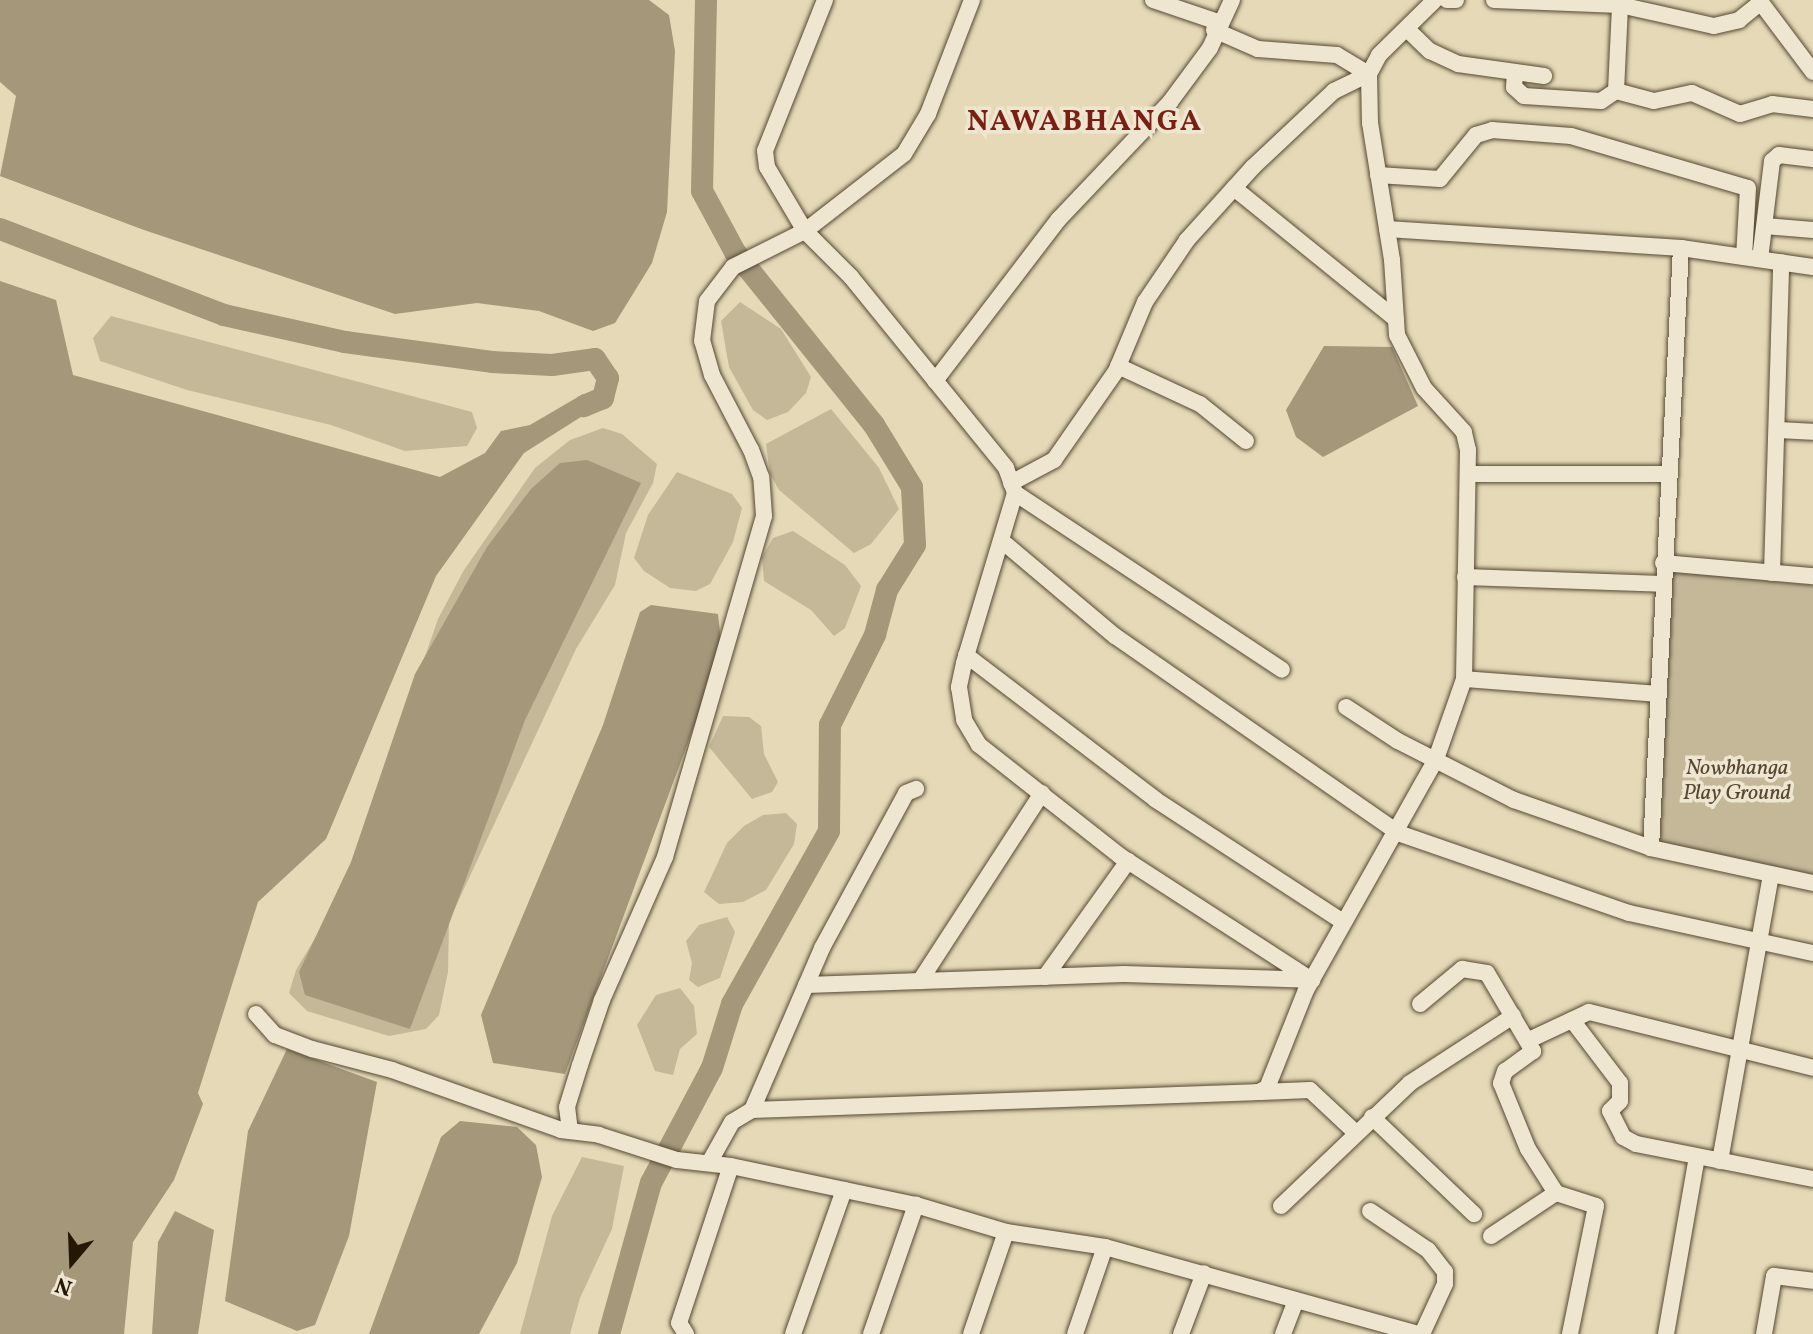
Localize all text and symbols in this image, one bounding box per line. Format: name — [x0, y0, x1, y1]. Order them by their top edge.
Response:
district label: NAWABHANGA — [967, 104, 1203, 140]
park label: Nowbhanga Play Ground — [1683, 755, 1791, 806]
north arrow — [32, 1222, 112, 1302]
text: N — [51, 1268, 77, 1302]

